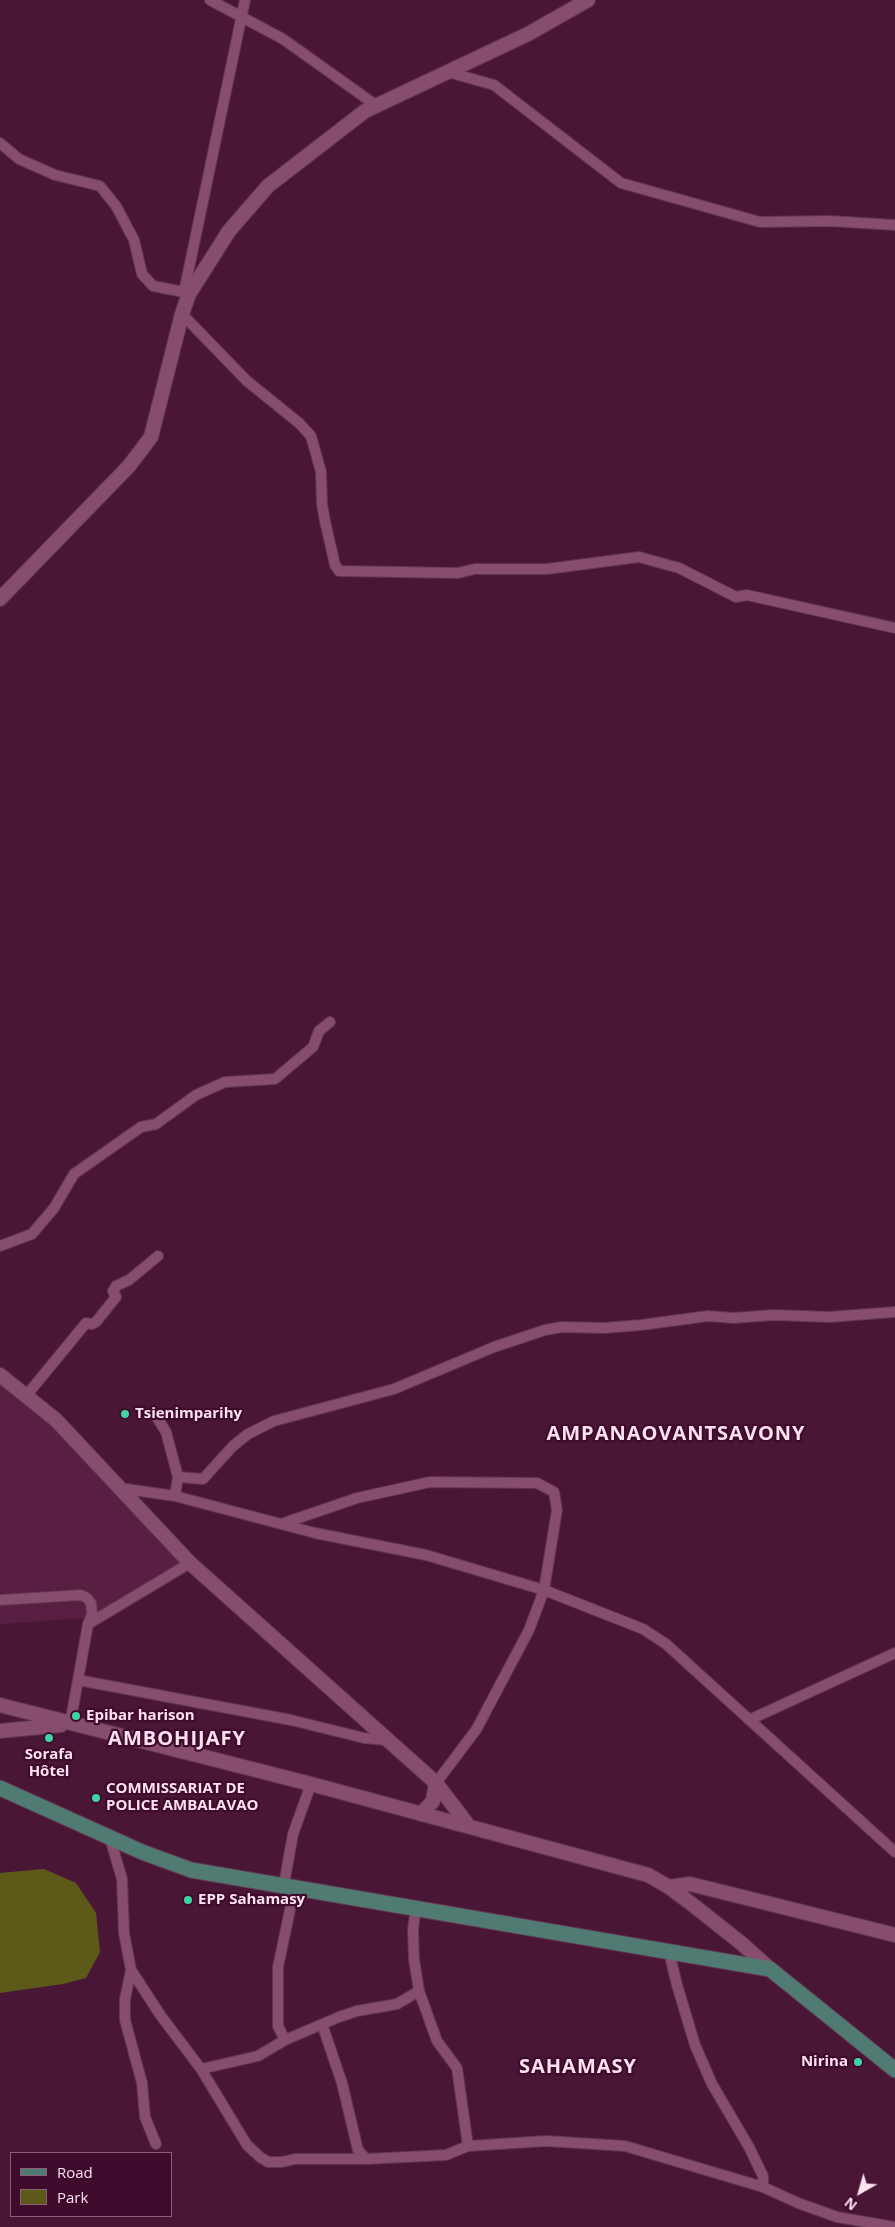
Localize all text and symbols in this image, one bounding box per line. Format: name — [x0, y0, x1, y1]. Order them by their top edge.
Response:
place label: Tsienimparihy — [135, 1405, 242, 1423]
marker: Tsienimparihy — [119, 1408, 131, 1420]
district label: AMPANAOVANTSAVONY — [544, 1422, 808, 1446]
place label: Epibar harison — [86, 1707, 195, 1725]
marker: Epibar harison — [70, 1710, 82, 1722]
district label: AMBOHIJAFY — [107, 1727, 247, 1751]
marker: Sorafa Hôtel — [43, 1732, 55, 1744]
place label: Sorafa Hôtel — [25, 1746, 73, 1781]
place label: COMMISSARIAT DE POLICE AMBALAVAO — [106, 1780, 258, 1815]
marker: COMMISSARIAT DE POLICE AMBALAVAO — [90, 1792, 102, 1804]
place label: EPP Sahamasy — [198, 1891, 305, 1909]
marker: EPP Sahamasy — [182, 1894, 194, 1906]
place label: Nirina — [801, 2053, 848, 2071]
district label: SAHAMASY — [518, 2055, 638, 2079]
marker: Nirina — [852, 2056, 864, 2068]
legend — [10, 2152, 172, 2217]
text: Road — [57, 2162, 93, 2182]
north arrow — [835, 2167, 885, 2217]
text: Park — [57, 2187, 88, 2207]
text: N — [840, 2193, 861, 2215]

